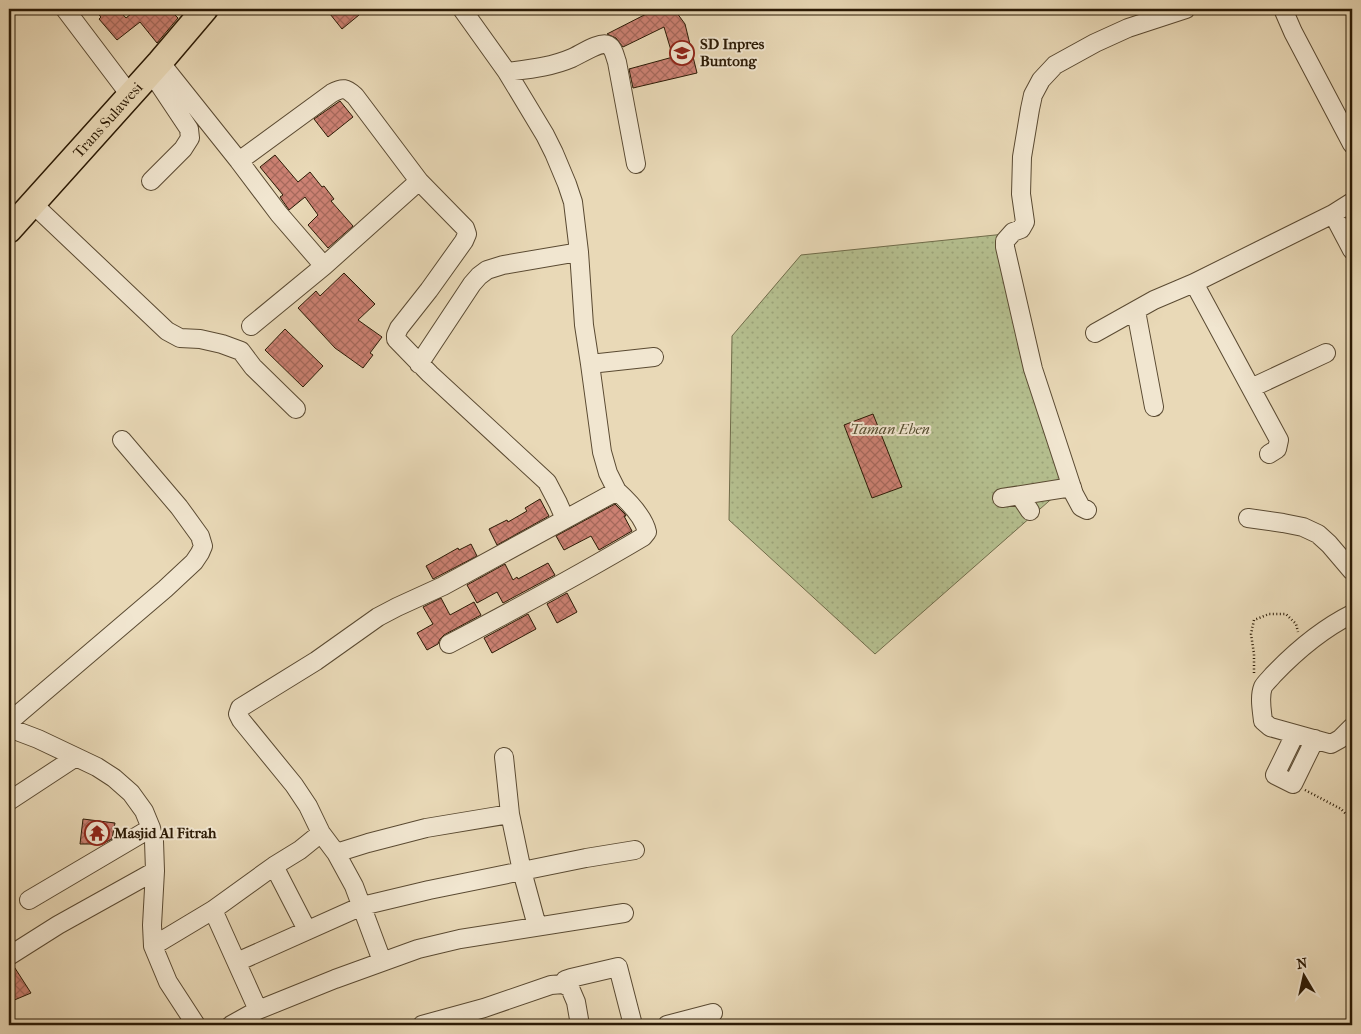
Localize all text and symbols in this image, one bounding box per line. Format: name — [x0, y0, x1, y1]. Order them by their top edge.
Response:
place label: SD Inpres Buntong — [700, 35, 765, 70]
school or university icon: SD Inpres Buntong — [669, 40, 695, 66]
street label: Trans Sulawesi — [69, 78, 147, 161]
park label: Taman Eben — [850, 420, 930, 438]
temple icon: Masjid Al Fitrah — [84, 820, 110, 846]
place label: Masjid Al Fitrah — [113, 824, 217, 842]
north arrow — [1278, 952, 1328, 1002]
text: N — [1295, 954, 1309, 973]

